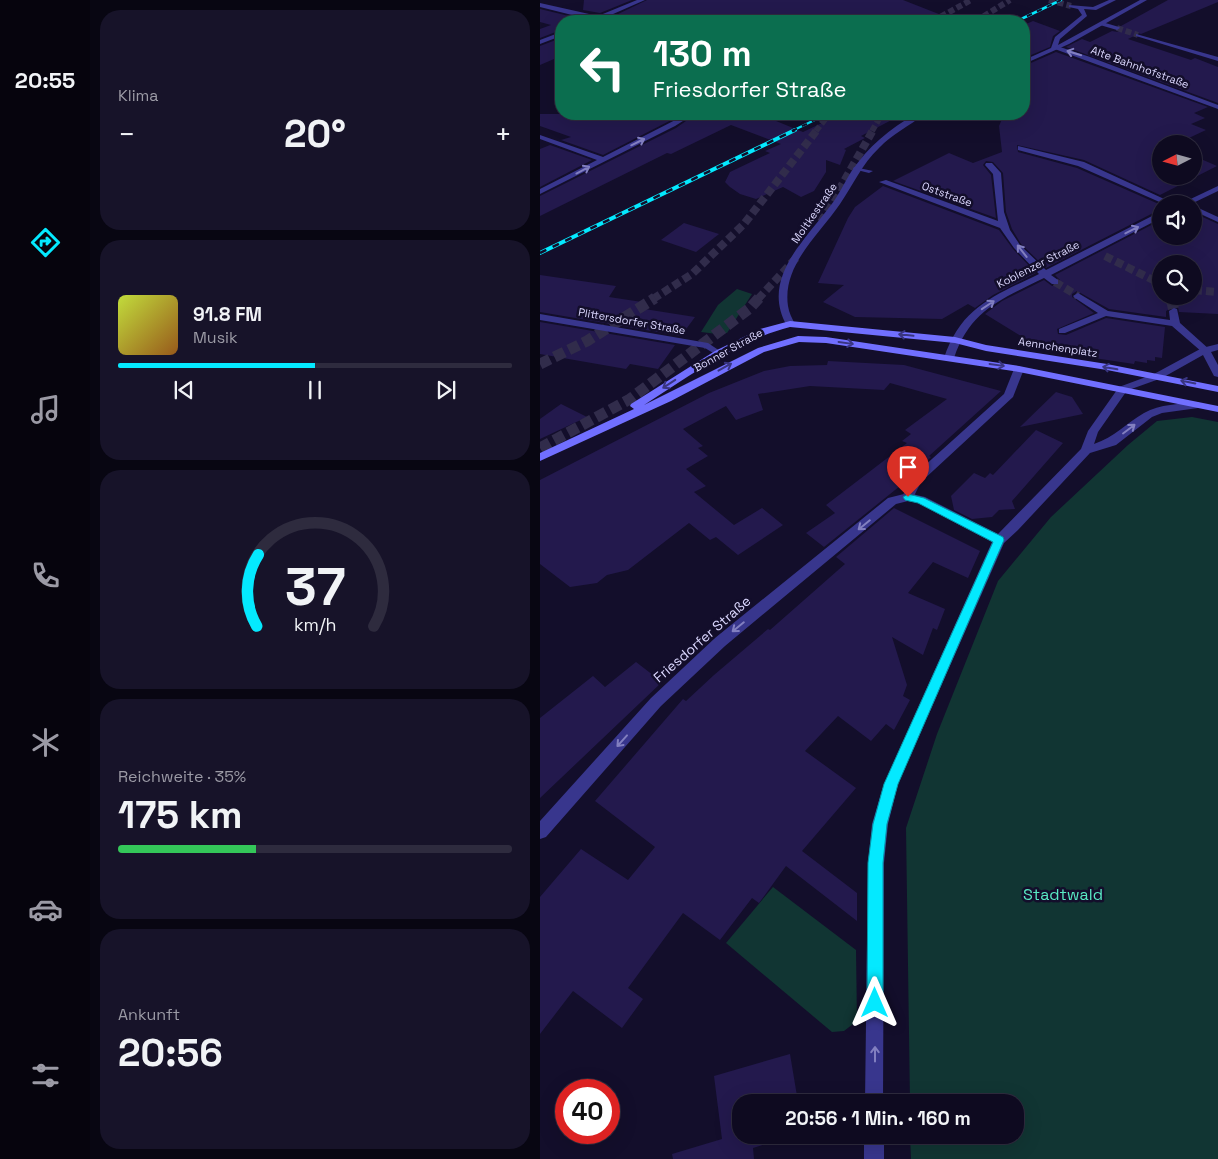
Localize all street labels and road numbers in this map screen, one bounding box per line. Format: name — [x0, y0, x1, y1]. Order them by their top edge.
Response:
street label: Alte Bahnhofstraße — [1089, 43, 1191, 91]
street label: Oststraße — [920, 178, 974, 210]
street label: Moltkestraße — [788, 180, 840, 246]
street label: Koblenzer Straße — [994, 237, 1082, 291]
street label: Plittersdorfer Straße — [577, 305, 687, 337]
street label: Bonner Straße — [691, 325, 765, 375]
street label: Aennchenplatz — [1017, 334, 1099, 360]
street label: Friesdorfer Straße — [650, 592, 754, 686]

